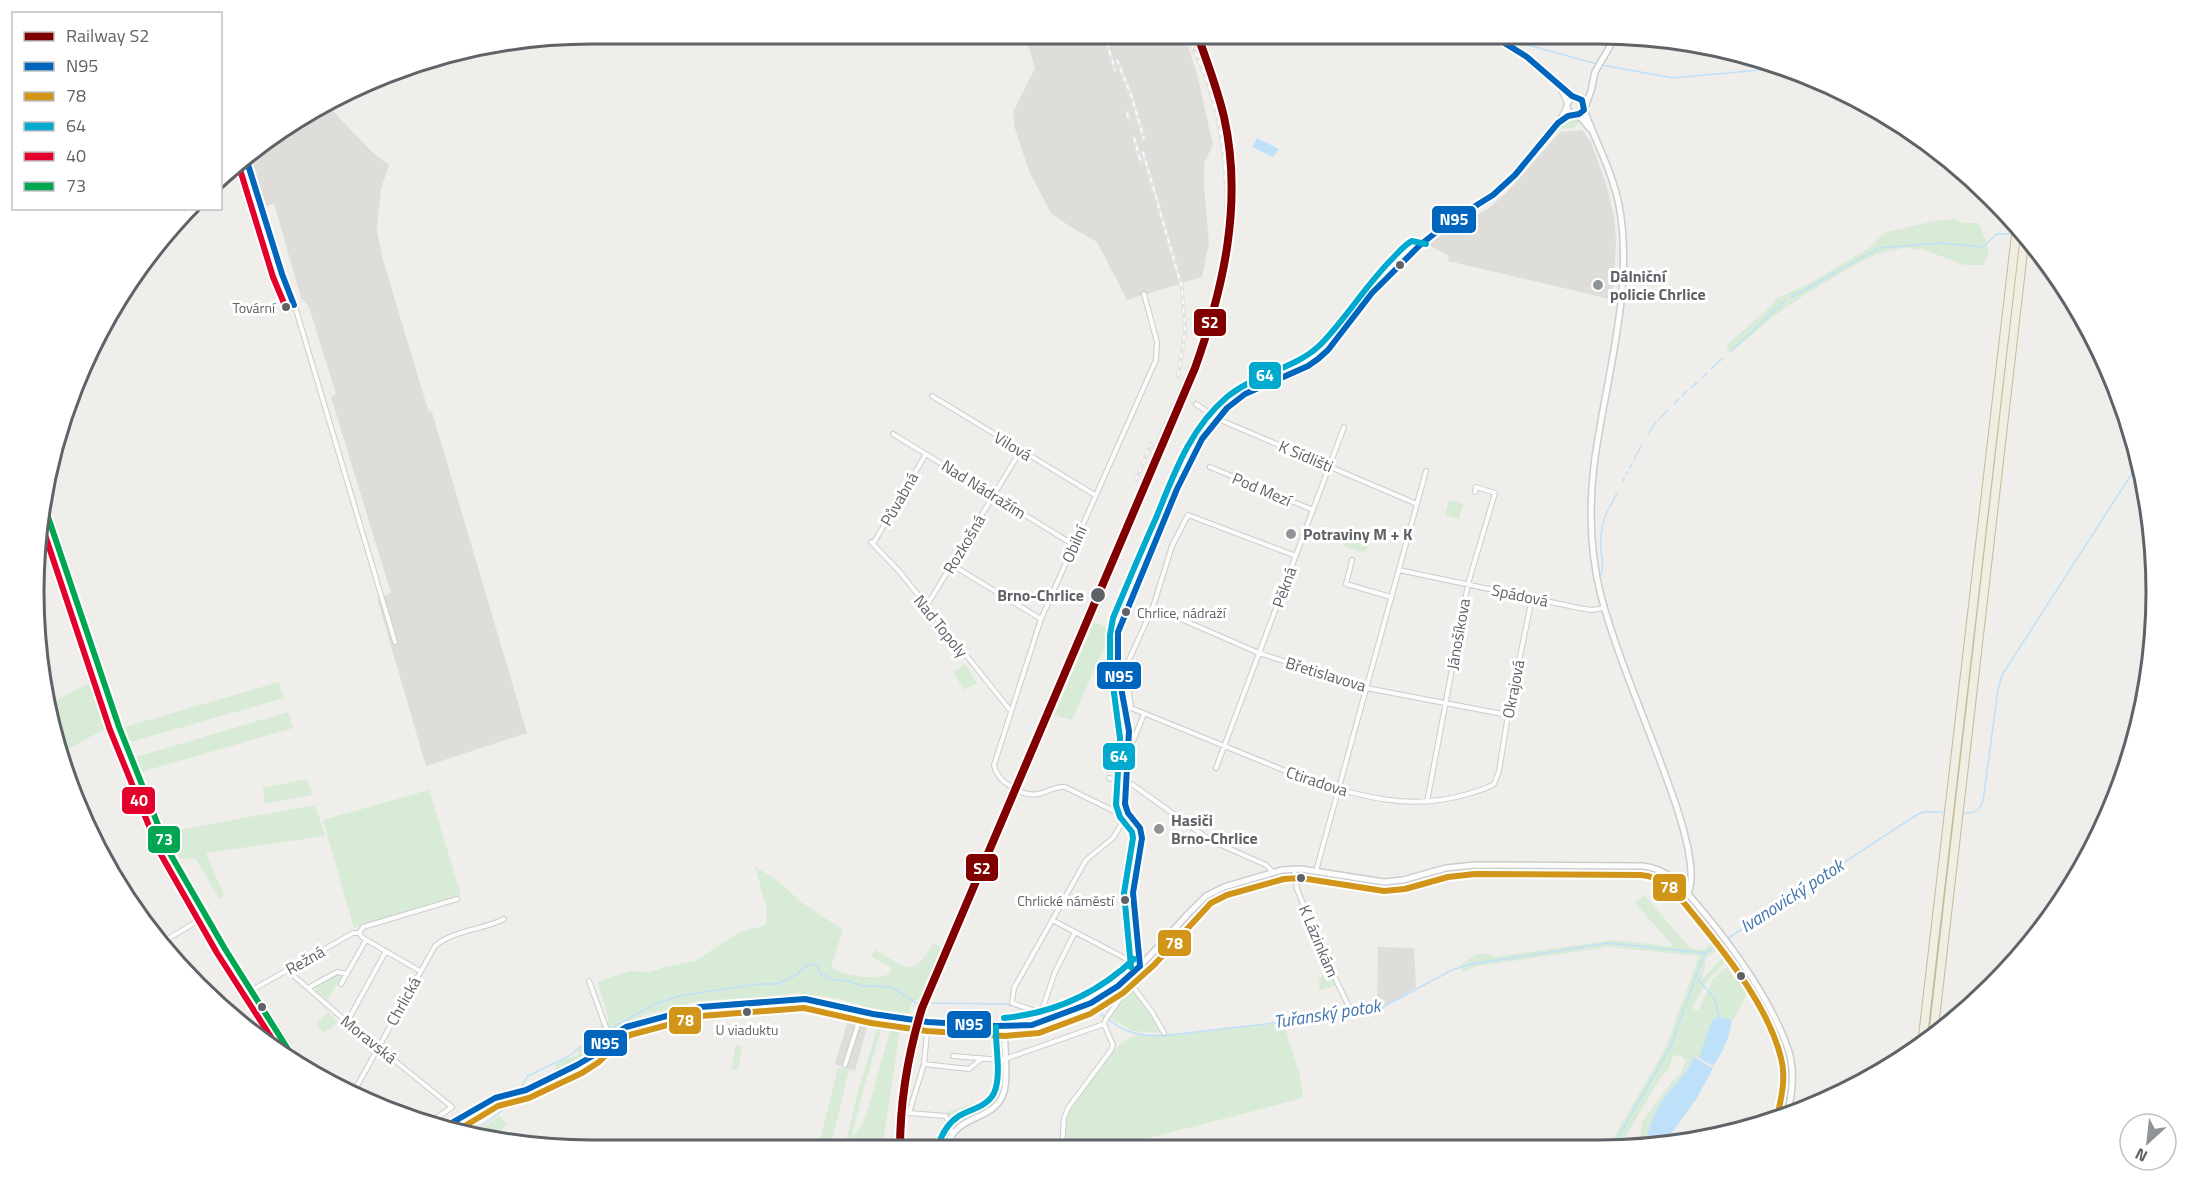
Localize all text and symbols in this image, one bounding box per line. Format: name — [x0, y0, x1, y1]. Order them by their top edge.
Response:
legend — [12, 12, 222, 210]
text: Railway S2 — [66, 22, 149, 49]
text: N95 — [66, 52, 98, 79]
text: 78 — [66, 82, 86, 109]
text: 64 — [66, 112, 86, 139]
text: 40 — [66, 142, 86, 169]
text: 73 — [66, 172, 86, 199]
line badge: N95 — [1431, 205, 1477, 234]
text: N95 — [1439, 207, 1469, 231]
unlabelled marker — [1394, 259, 1406, 271]
place label: Dálniční policie Chrlice — [1610, 264, 1706, 306]
marker: Dálniční policie Chrlice — [1591, 278, 1605, 292]
place label: Tovární — [233, 297, 276, 318]
marker: Tovární — [280, 301, 292, 313]
line badge: S2 — [1193, 308, 1227, 337]
text: S2 — [1201, 310, 1219, 334]
line badge: 64 — [1248, 361, 1282, 390]
text: 64 — [1256, 363, 1274, 387]
street label: Vilová — [990, 425, 1036, 467]
street label: K Sídlišti — [1275, 434, 1337, 478]
street label: Nad Nádražím — [937, 453, 1031, 525]
street label: Pod Mezí — [1229, 466, 1297, 513]
street label: Půvabná — [874, 468, 924, 530]
street label: Rozkošná — [937, 510, 991, 578]
street label: Obilní — [1055, 520, 1093, 566]
place label: Potraviny M + K — [1303, 522, 1413, 546]
marker: Potraviny M + K — [1284, 527, 1298, 541]
street label: Pěkná — [1266, 563, 1302, 611]
street label: Spádová — [1489, 577, 1551, 613]
place label: Brno-Chrlice — [997, 583, 1084, 607]
marker: Brno-Chrlice — [1089, 586, 1107, 604]
street label: Nad Topoly — [908, 589, 974, 663]
street label: Jánošíkova — [1440, 596, 1476, 672]
place label: Chrlice, nádraží — [1137, 602, 1227, 623]
marker: Chrlice, nádraží — [1120, 606, 1132, 618]
street label: Břetislavova — [1283, 650, 1369, 698]
street label: Okrajová — [1496, 658, 1530, 720]
line badge: N95 — [1096, 661, 1142, 690]
text: N95 — [1104, 664, 1134, 688]
line badge: 64 — [1102, 742, 1136, 771]
text: 64 — [1110, 744, 1128, 768]
street label: Ctiradova — [1283, 760, 1351, 802]
line badge: 40 — [121, 786, 156, 815]
text: 40 — [130, 788, 148, 812]
place label: Hasiči Brno-Chrlice — [1171, 808, 1258, 850]
marker: Hasiči Brno-Chrlice — [1152, 822, 1166, 836]
line badge: 73 — [147, 825, 181, 854]
text: 73 — [155, 827, 173, 851]
water label: Ivanovický potok — [1735, 851, 1850, 939]
line badge: S2 — [965, 853, 999, 882]
text: S2 — [973, 856, 991, 880]
unlabelled marker — [1295, 872, 1307, 884]
line badge: 78 — [1652, 873, 1687, 902]
text: 78 — [1660, 875, 1678, 899]
place label: Chrlické náměstí — [1017, 890, 1115, 911]
marker: Chrlické náměstí — [1119, 894, 1131, 906]
street label: K Lázinkám — [1293, 901, 1345, 981]
line badge: 78 — [1157, 929, 1192, 957]
text: 78 — [1165, 931, 1183, 955]
street label: Režná — [281, 939, 329, 981]
unlabelled marker — [1735, 970, 1747, 982]
street label: Chrlická — [380, 972, 426, 1030]
water label: Tuřanský potok — [1272, 991, 1384, 1035]
unlabelled marker — [256, 1001, 268, 1013]
line badge: 78 — [668, 1006, 702, 1035]
marker: U viaduktu — [741, 1006, 753, 1018]
text: 78 — [676, 1008, 694, 1032]
street label: Moravská — [336, 1009, 402, 1069]
line badge: N95 — [946, 1010, 992, 1039]
text: N95 — [954, 1012, 984, 1036]
place label: U viaduktu — [716, 1019, 778, 1040]
line badge: N95 — [583, 1029, 628, 1057]
text: N95 — [590, 1031, 620, 1055]
north arrow — [2118, 1112, 2178, 1172]
text: N — [2131, 1142, 2152, 1169]

